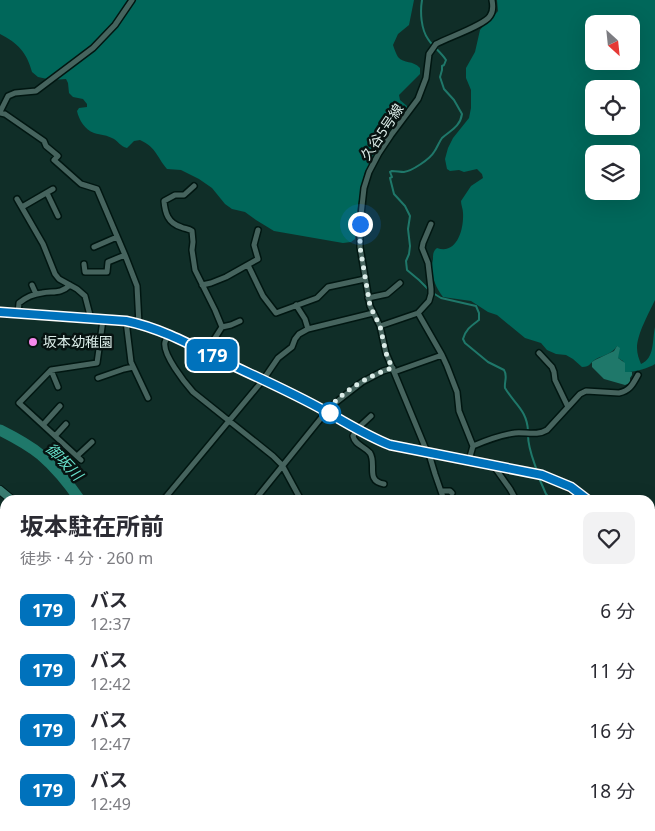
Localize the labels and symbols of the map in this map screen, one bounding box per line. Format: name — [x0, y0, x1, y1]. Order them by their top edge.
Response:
north arrow — [585, 15, 640, 70]
street label: 久谷5号線 — [356, 100, 407, 164]
your location — [348, 212, 373, 237]
place label: 坂本幼稚園 — [43, 332, 113, 351]
marker: 坂本幼稚園 — [27, 336, 39, 348]
line badge: 179 — [183, 339, 241, 371]
unlabelled marker — [319, 402, 341, 424]
water label: 御坂川 — [42, 438, 89, 486]

